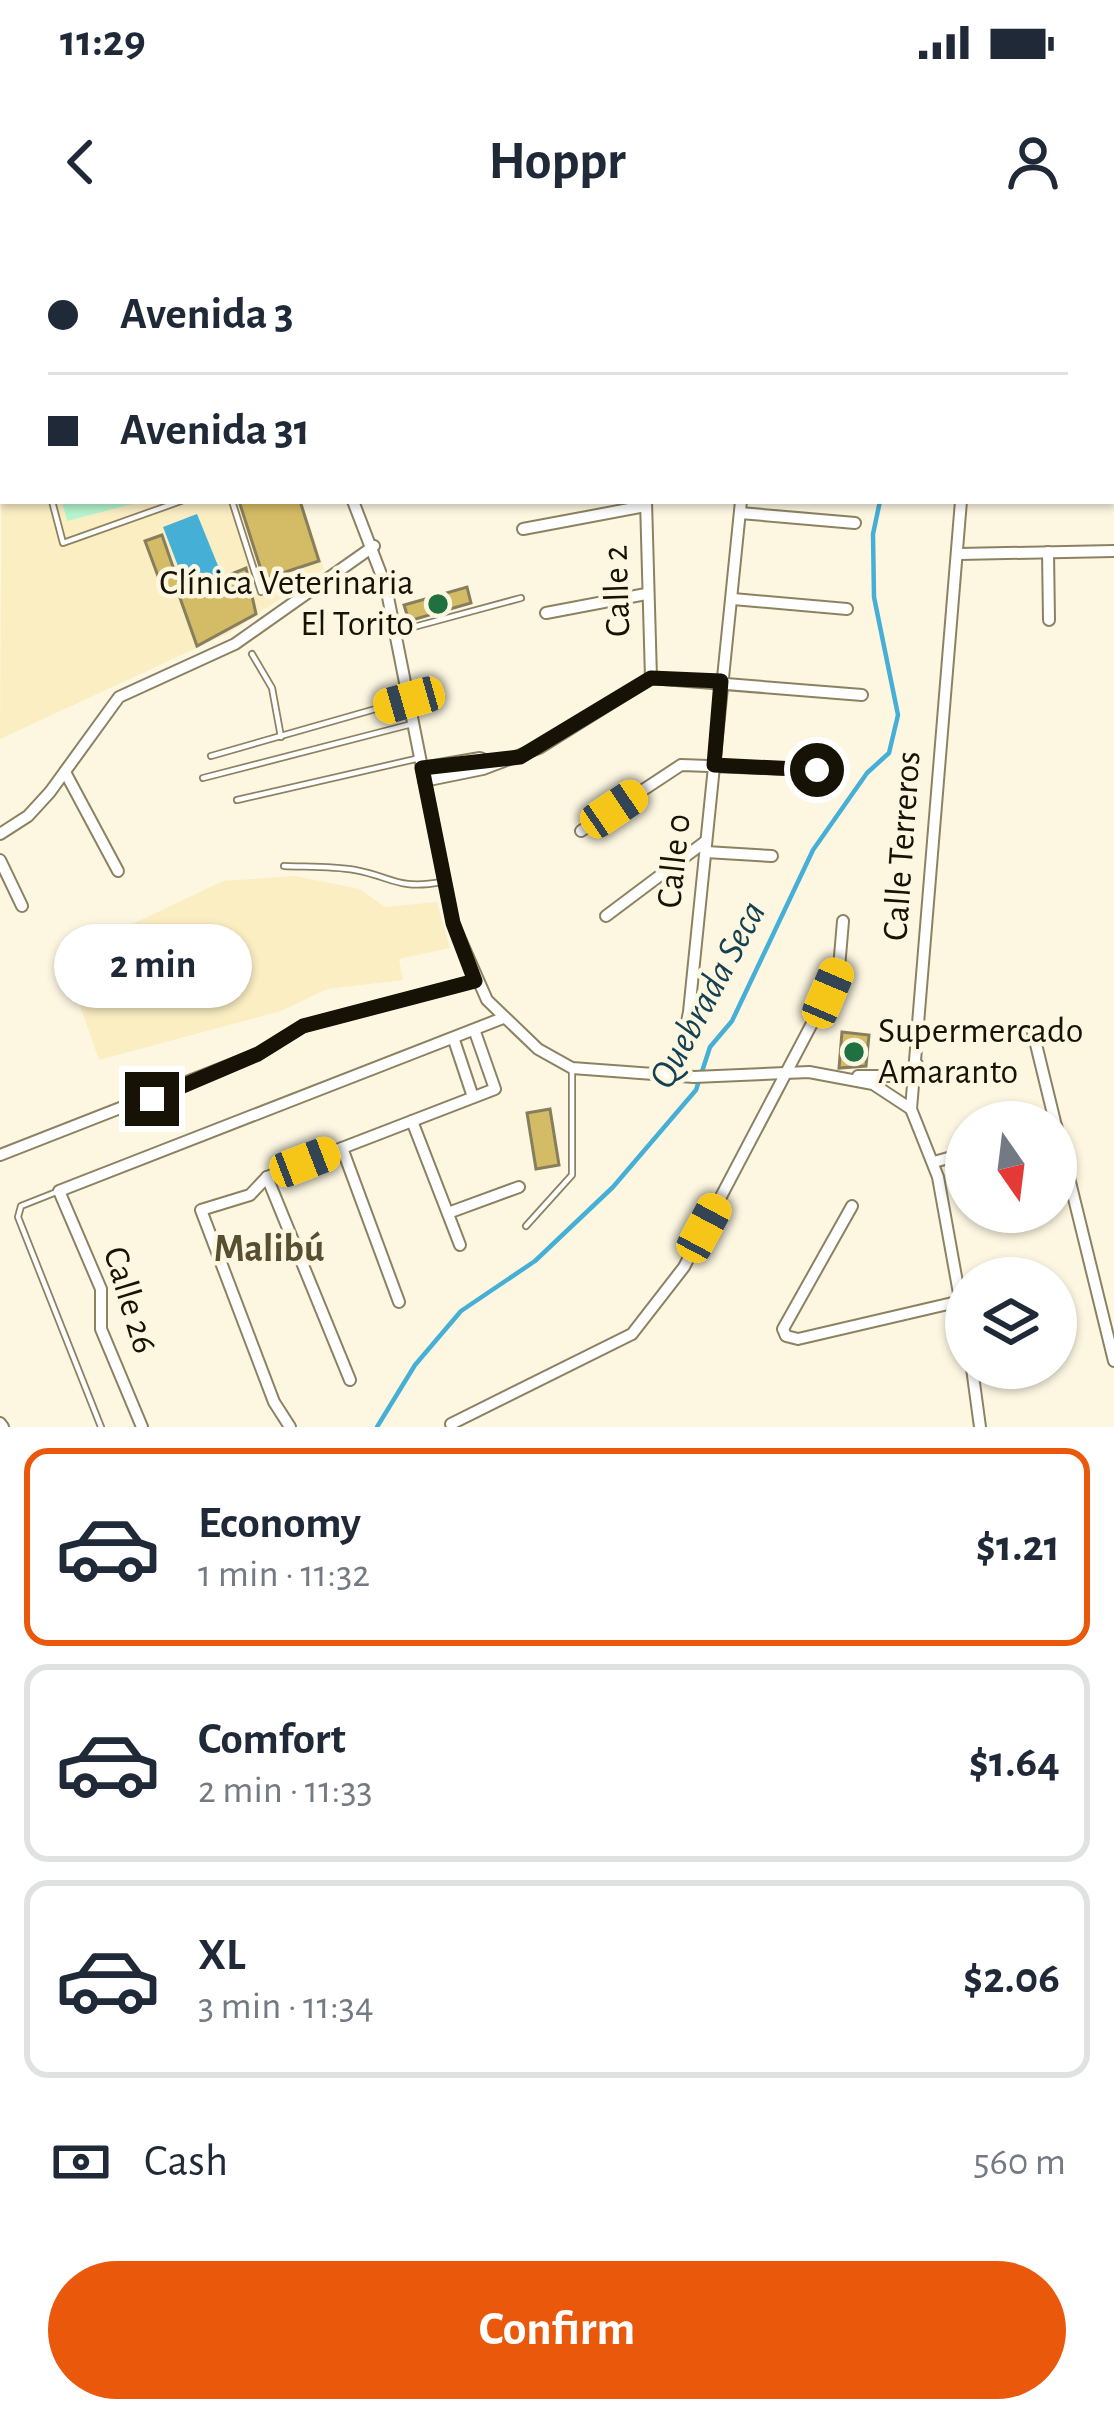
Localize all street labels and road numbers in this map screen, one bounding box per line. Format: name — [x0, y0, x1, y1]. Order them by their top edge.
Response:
street label: Calle 2 — [597, 544, 637, 638]
street label: Calle Terreros — [877, 750, 927, 942]
street label: Calle 0 — [651, 812, 697, 910]
street label: Calle 26 — [97, 1243, 163, 1357]

